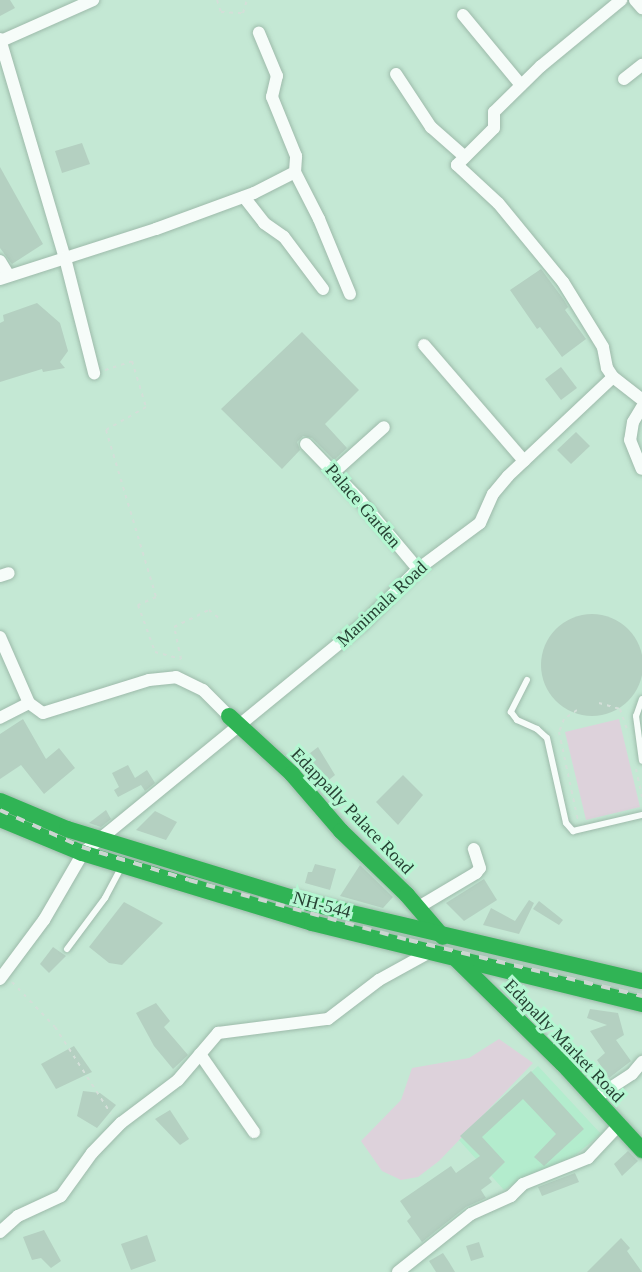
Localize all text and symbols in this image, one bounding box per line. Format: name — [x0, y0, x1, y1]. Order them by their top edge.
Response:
street label: Palace Garden — [321, 460, 405, 552]
street label: Manimala Road — [332, 557, 432, 651]
street label: Edappally Palace Road — [286, 743, 418, 879]
street label: NH-544 — [291, 887, 353, 923]
street label: Edapally Market Road — [500, 975, 628, 1107]

